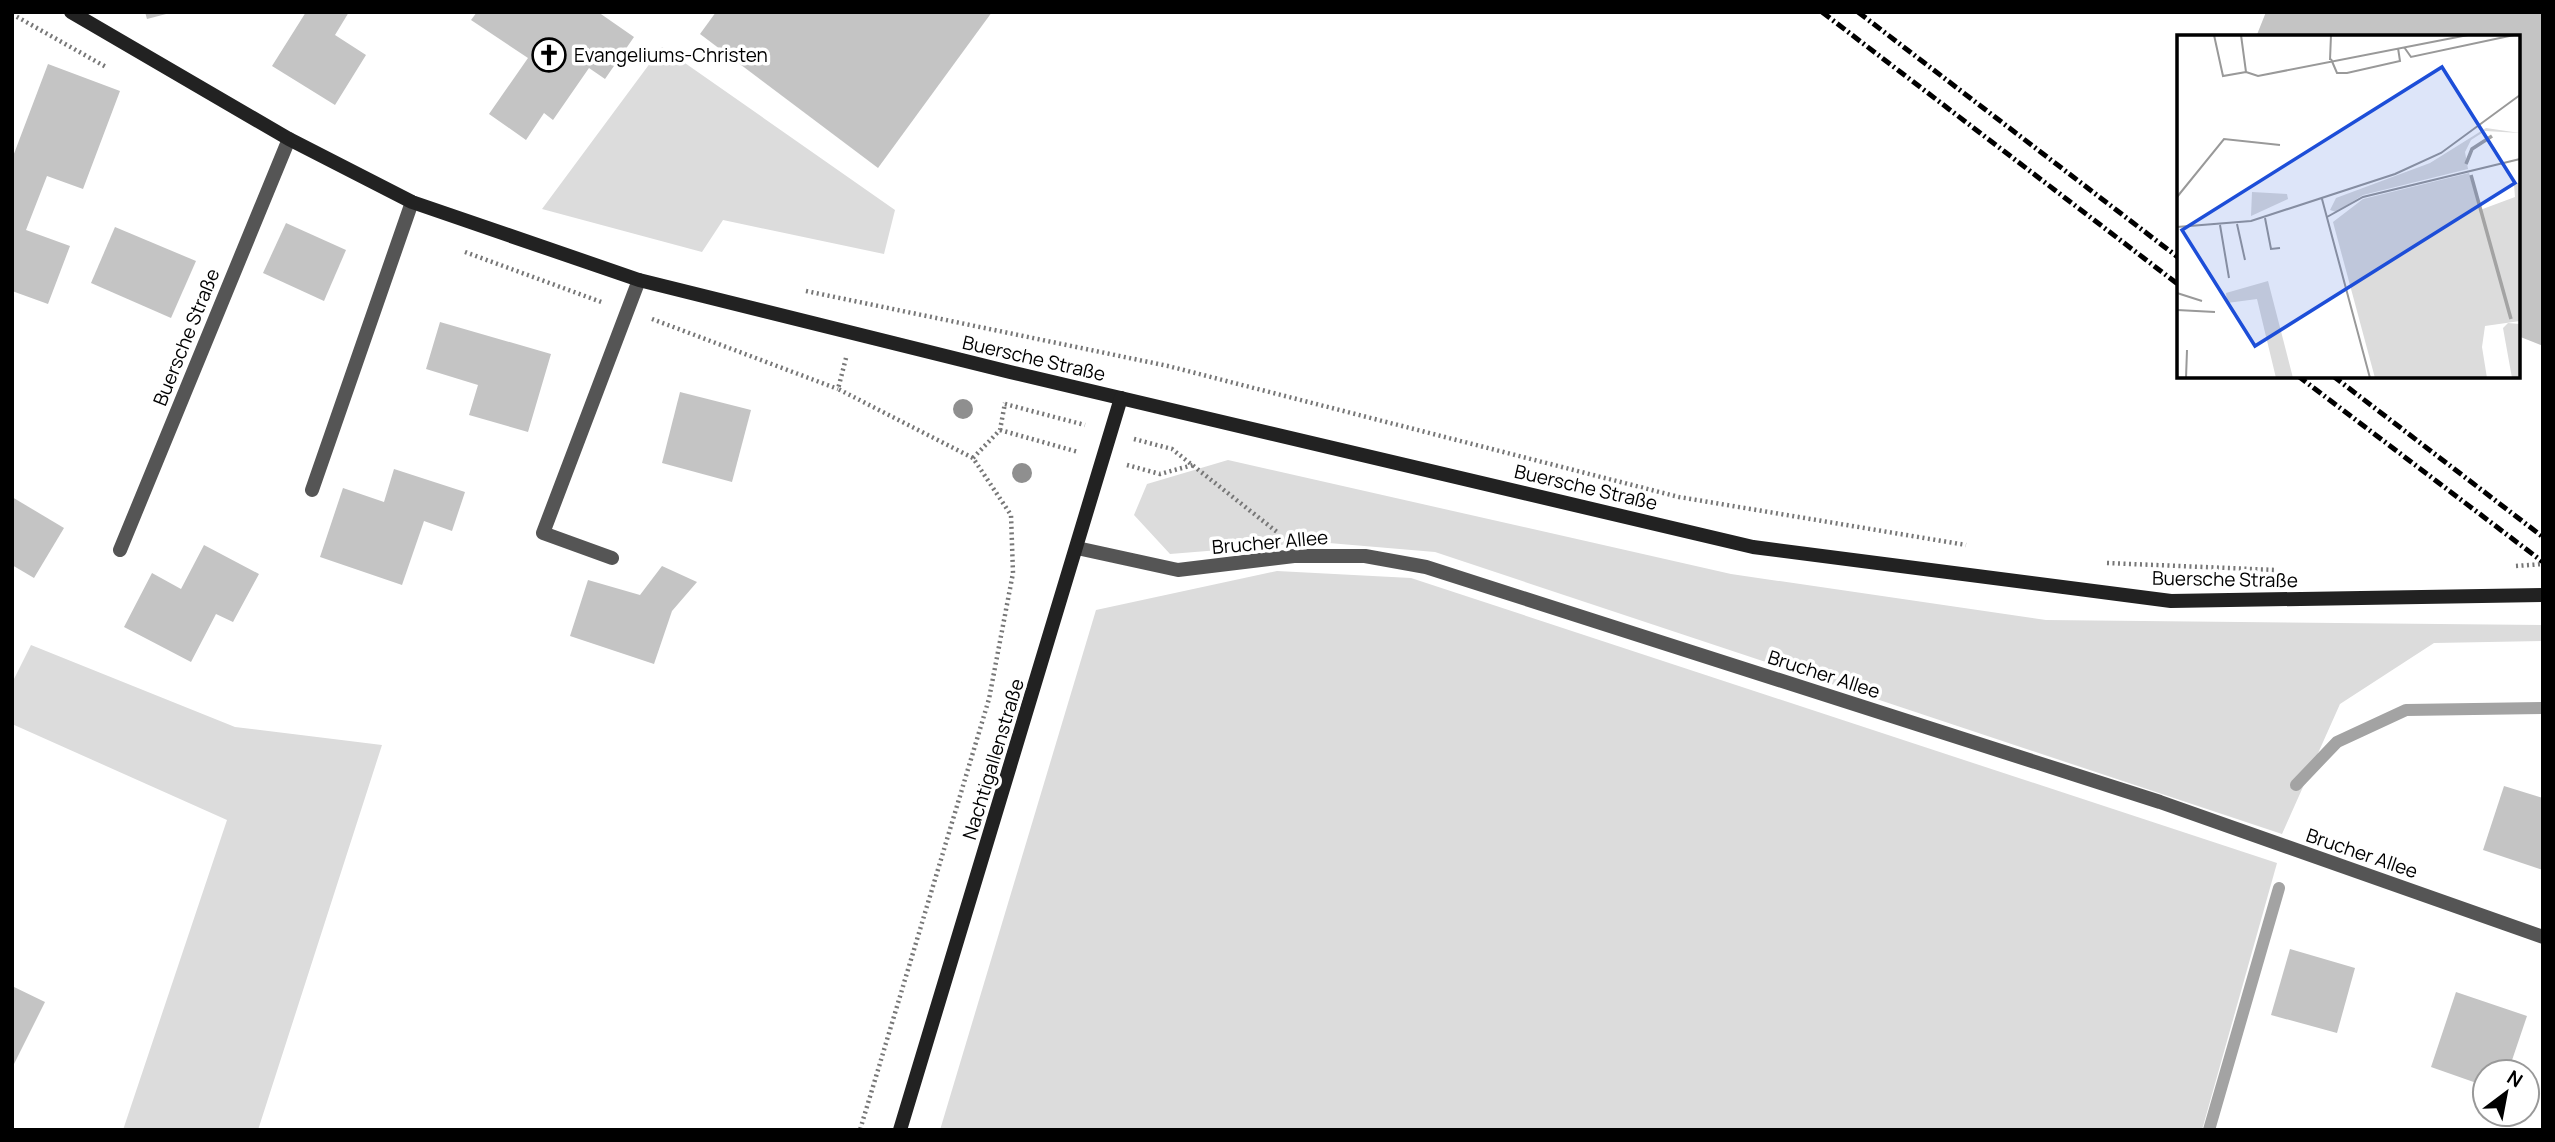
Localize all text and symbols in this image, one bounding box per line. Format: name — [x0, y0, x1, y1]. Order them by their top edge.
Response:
inset map — [2177, 35, 2520, 378]
church icon: Evangeliums-Christen — [530, 36, 568, 74]
place label: Evangeliums-Christen — [574, 42, 768, 68]
street label: Buersche Straße — [147, 264, 225, 410]
street label: Buersche Straße — [960, 329, 1108, 387]
street label: Buersche Straße — [1512, 458, 1660, 516]
street label: Brucher Allee — [1211, 524, 1329, 560]
street label: Buersche Straße — [2152, 565, 2298, 593]
street label: Brucher Allee — [1765, 644, 1883, 704]
street label: Nachtigallenstraße — [956, 675, 1030, 843]
street label: Brucher Allee — [2303, 822, 2421, 884]
north arrow — [2471, 1058, 2541, 1128]
text: N — [2502, 1064, 2528, 1093]

